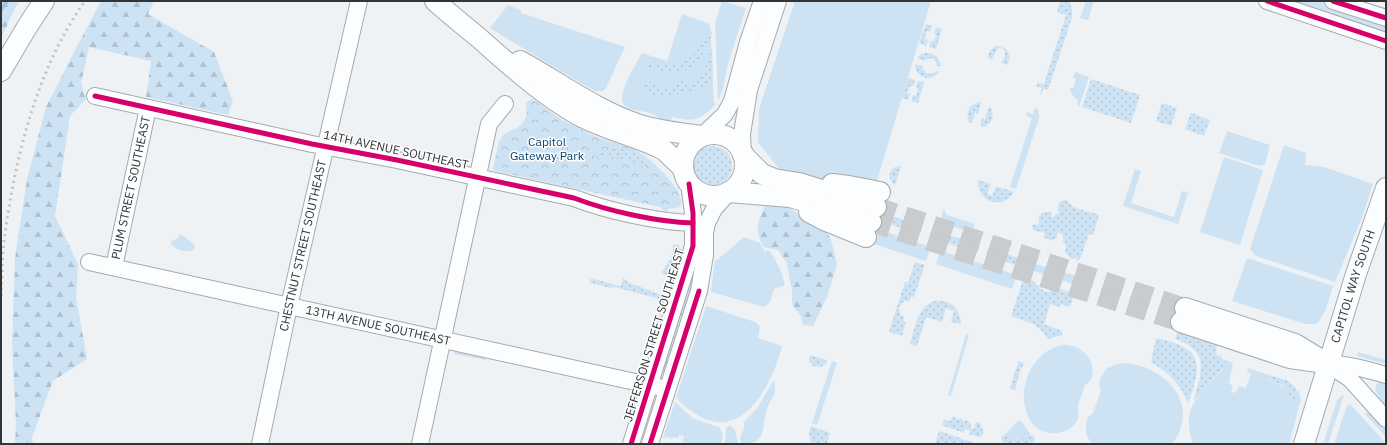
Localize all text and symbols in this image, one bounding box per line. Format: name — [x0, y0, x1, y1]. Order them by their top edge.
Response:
street label: PLUM STREET SOUTHEAST — [108, 115, 153, 261]
street label: 14TH AVENUE SOUTHEAST — [322, 127, 470, 172]
park label: Capitol Gateway Park — [510, 134, 585, 163]
street label: CHESTNUT STREET SOUTHEAST — [276, 158, 329, 333]
street label: CAPITOL WAY SOUTH — [1327, 228, 1378, 345]
street label: JEFFERSON STREET SOUTHEAST — [620, 246, 687, 423]
street label: 13TH AVENUE SOUTHEAST — [304, 302, 452, 348]

